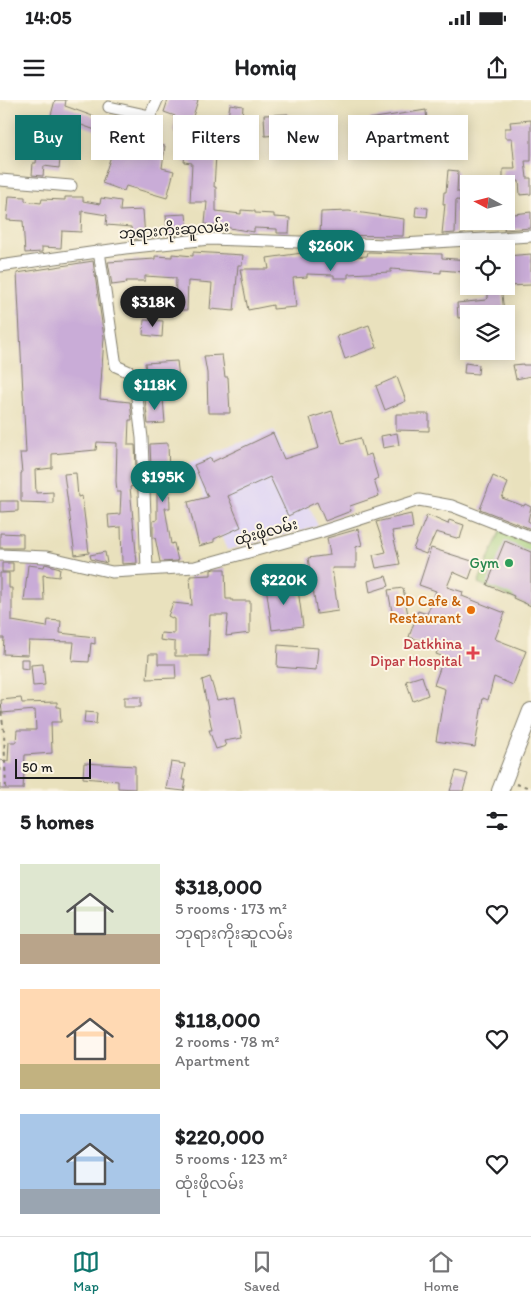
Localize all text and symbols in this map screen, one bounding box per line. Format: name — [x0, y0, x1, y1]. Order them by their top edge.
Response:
text: 14:05 — [25, 6, 72, 29]
icon: menu — [20, 54, 48, 82]
text: Homiq — [235, 54, 296, 81]
icon: share — [483, 54, 511, 82]
chip: Buy — [15, 115, 81, 160]
chip: Rent — [91, 115, 163, 160]
chip: Filters — [173, 115, 259, 160]
chip: New — [269, 115, 338, 160]
chip: Apartment — [348, 115, 468, 160]
north arrow — [460, 175, 515, 230]
map controls — [460, 175, 515, 360]
street label: ဘုရားကိုးဆူလမ်း — [118, 216, 230, 246]
pin: $260K — [296, 230, 366, 272]
text: $260K — [308, 236, 354, 255]
button: locate — [460, 240, 515, 295]
pin: $318K — [118, 286, 188, 328]
text: $318K — [131, 292, 175, 311]
button: layers — [460, 305, 515, 360]
pin: $118K — [120, 368, 190, 411]
text: $118K — [134, 375, 176, 394]
pin: $195K — [128, 460, 198, 503]
text: $195K — [142, 467, 184, 486]
street label: ထုံးဖိုလမ်း — [232, 514, 300, 552]
place label: Gym — [470, 554, 499, 572]
marker: Gym — [503, 557, 515, 569]
pin: $220K — [249, 564, 319, 606]
text: $220K — [261, 570, 307, 589]
place label: DD Cafe & Restaurant — [389, 592, 461, 627]
marker: DD Cafe & Restaurant — [465, 604, 477, 616]
place label: Datkhina Dipar Hospital — [370, 635, 463, 670]
marker: Datkhina Dipar Hospital — [466, 646, 480, 660]
scale bar — [15, 756, 91, 779]
text: 50 m — [22, 759, 53, 776]
icon: filters — [483, 807, 511, 835]
text: 5 homes — [20, 809, 94, 834]
text: $318,000 — [175, 874, 262, 899]
icon: home — [60, 884, 120, 944]
text: 5 rooms · 173 m² — [175, 899, 287, 918]
icon: heart — [483, 900, 511, 928]
text: ဘုရားကိုးဆူလမ်း — [175, 924, 293, 943]
text: $118,000 — [175, 1007, 260, 1032]
icon: home — [60, 1009, 120, 1069]
icon: heart — [483, 1025, 511, 1053]
text: 2 rooms · 78 m² — [175, 1032, 280, 1051]
text: Apartment — [175, 1051, 250, 1070]
text: $220,000 — [175, 1124, 264, 1149]
icon: home — [60, 1134, 120, 1194]
text: 5 rooms · 123 m² — [175, 1149, 287, 1168]
icon: heart — [483, 1150, 511, 1178]
text: ထုံးဖိုလမ်း — [175, 1174, 244, 1193]
tab: Map — [72, 1248, 100, 1295]
tab: Saved — [244, 1248, 280, 1295]
tab: Home — [424, 1248, 459, 1295]

